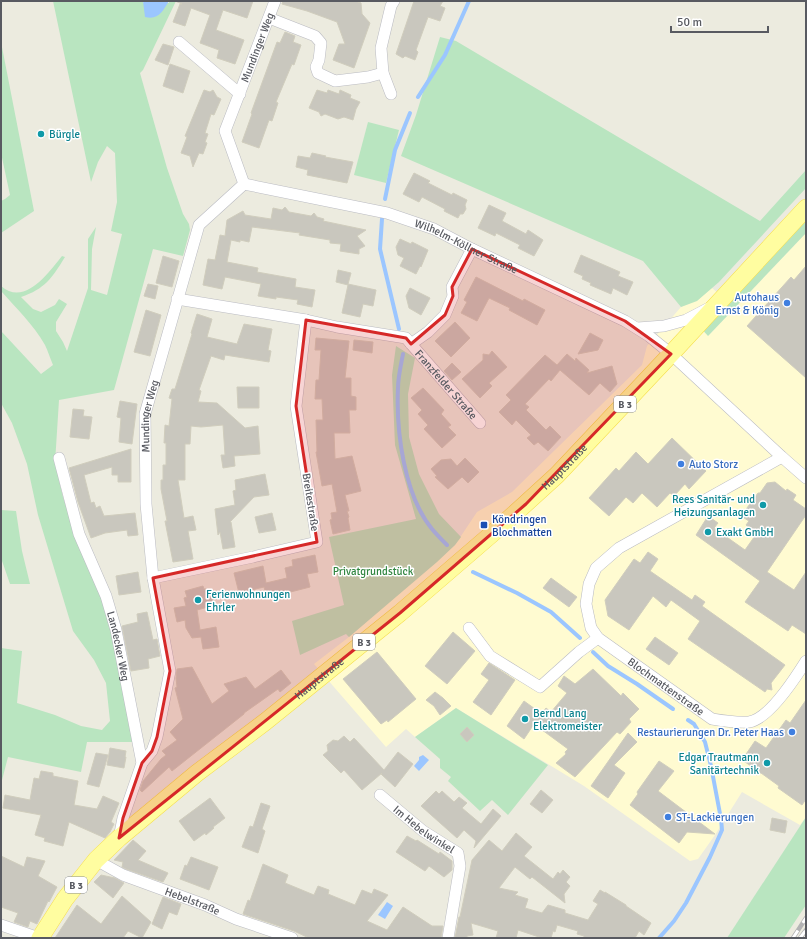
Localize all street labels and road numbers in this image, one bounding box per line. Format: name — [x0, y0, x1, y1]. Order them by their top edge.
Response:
street label: Mundinger Weg — [238, 11, 277, 84]
street label: Wilhelm-Köllner-Straße — [413, 217, 520, 277]
street label: Franzfelder Straße — [412, 347, 480, 422]
street label: Mundinger Weg — [138, 378, 161, 453]
road number: B 3 — [614, 396, 636, 412]
street label: Hauptstraße — [539, 441, 590, 493]
street label: Breitestraße — [299, 472, 322, 532]
street label: Landecker Weg — [104, 610, 132, 683]
road number: B 3 — [353, 634, 375, 650]
street label: Hauptstraße — [292, 655, 347, 702]
street label: Blochmattenstraße — [625, 655, 706, 718]
street label: Im Hebelwinkel — [390, 803, 457, 856]
road number: B 3 — [65, 877, 87, 893]
street label: Hebelstraße — [163, 885, 222, 918]

